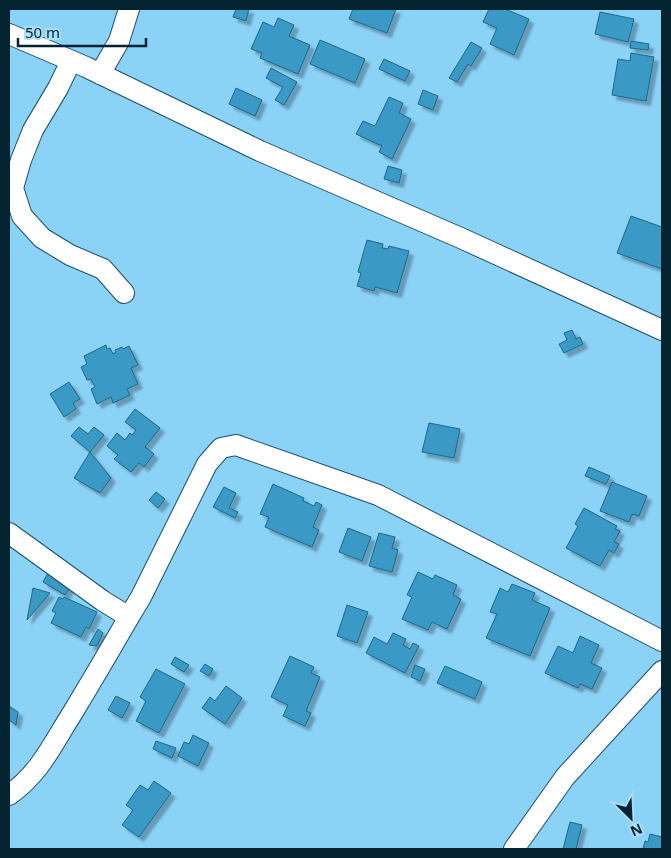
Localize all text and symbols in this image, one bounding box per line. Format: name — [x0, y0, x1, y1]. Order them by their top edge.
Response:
scale bar — [18, 15, 145, 47]
text: 50 m — [25, 22, 60, 42]
north arrow — [606, 793, 656, 843]
text: N — [627, 819, 646, 841]

